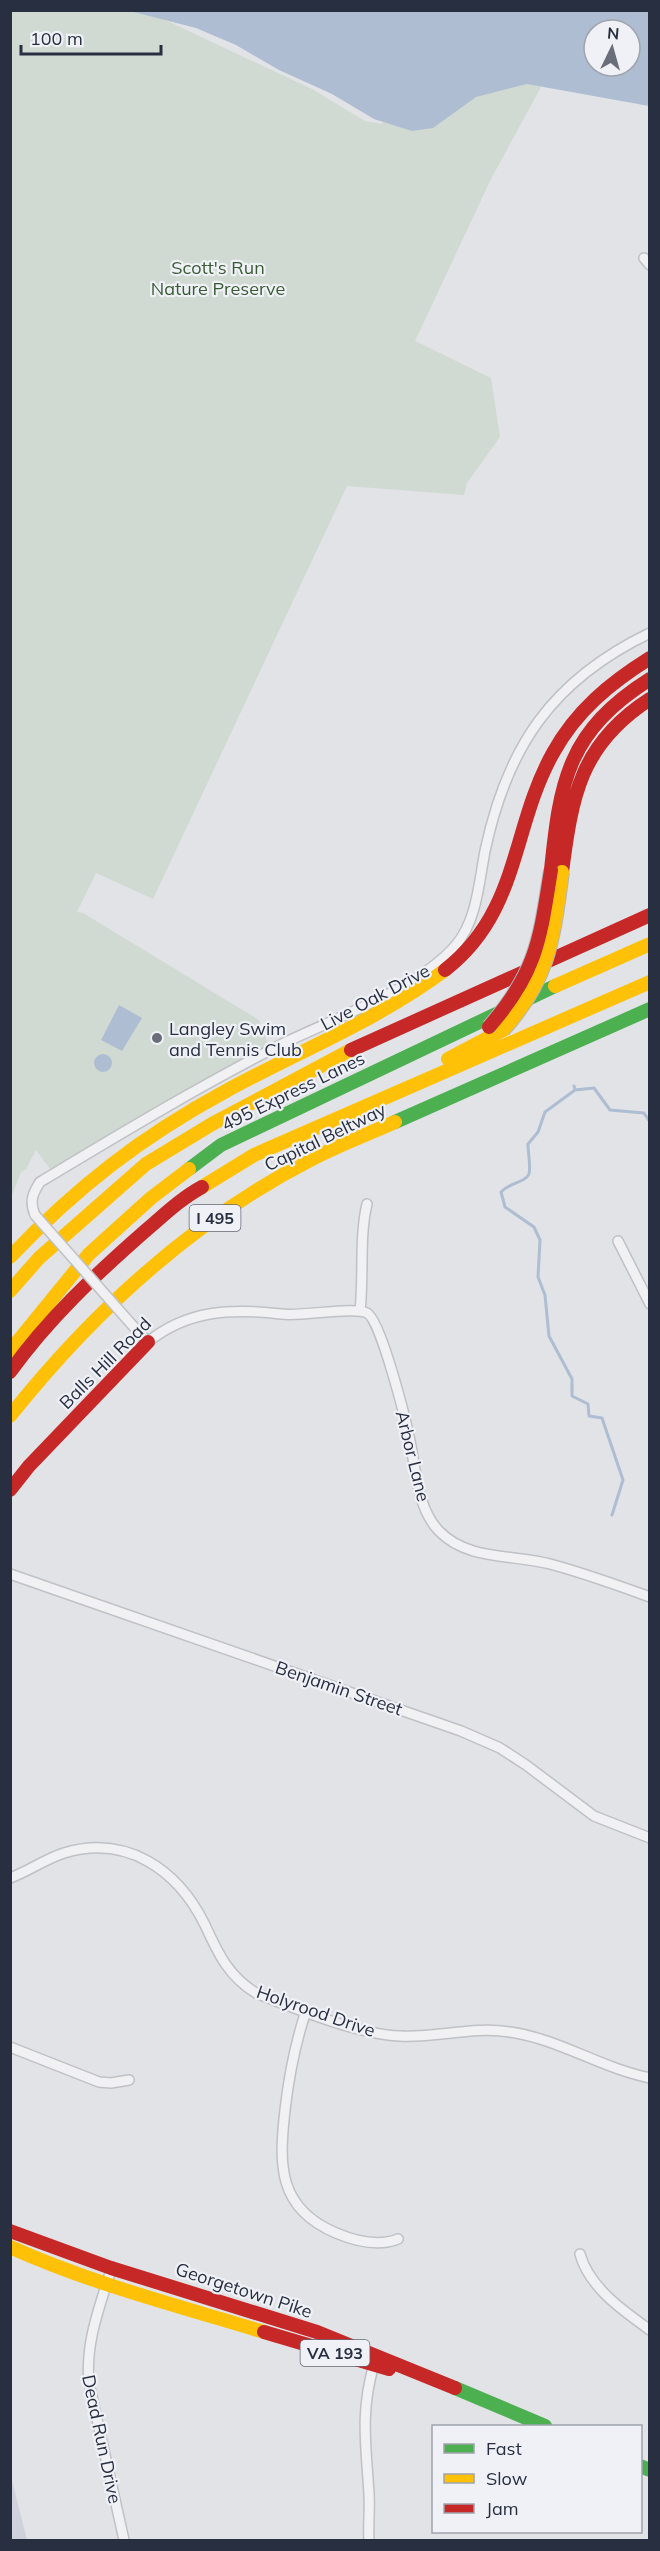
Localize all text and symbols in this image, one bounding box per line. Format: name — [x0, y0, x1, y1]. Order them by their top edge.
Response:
scale bar — [21, 18, 160, 56]
north arrow — [582, 18, 642, 78]
text: N — [606, 23, 620, 44]
text: 100 m — [30, 27, 83, 50]
park label: Scott's Run Nature Preserve — [151, 256, 285, 300]
street label: Live Oak Drive — [317, 959, 433, 1035]
place label: Langley Swim and Tennis Club — [169, 1017, 302, 1061]
marker: Langley Swim and Tennis Club — [150, 1031, 164, 1045]
street label: 495 Express Lanes — [218, 1046, 369, 1136]
street label: Capital Beltway — [260, 1097, 390, 1176]
road number: I 495 — [190, 1205, 240, 1231]
street label: Balls Hill Road — [54, 1312, 156, 1414]
street label: Arbor Lane — [391, 1408, 435, 1504]
street label: Benjamin Street — [272, 1656, 406, 1720]
street label: Holyrood Drive — [254, 1980, 378, 2042]
street label: Georgetown Pike — [173, 2257, 315, 2323]
road number: VA 193 — [300, 2340, 370, 2366]
street label: Dead Run Drive — [77, 2372, 127, 2506]
legend — [432, 2425, 642, 2533]
text: Fast — [486, 2437, 522, 2460]
text: Slow — [486, 2467, 528, 2490]
text: Jam — [486, 2497, 519, 2520]

